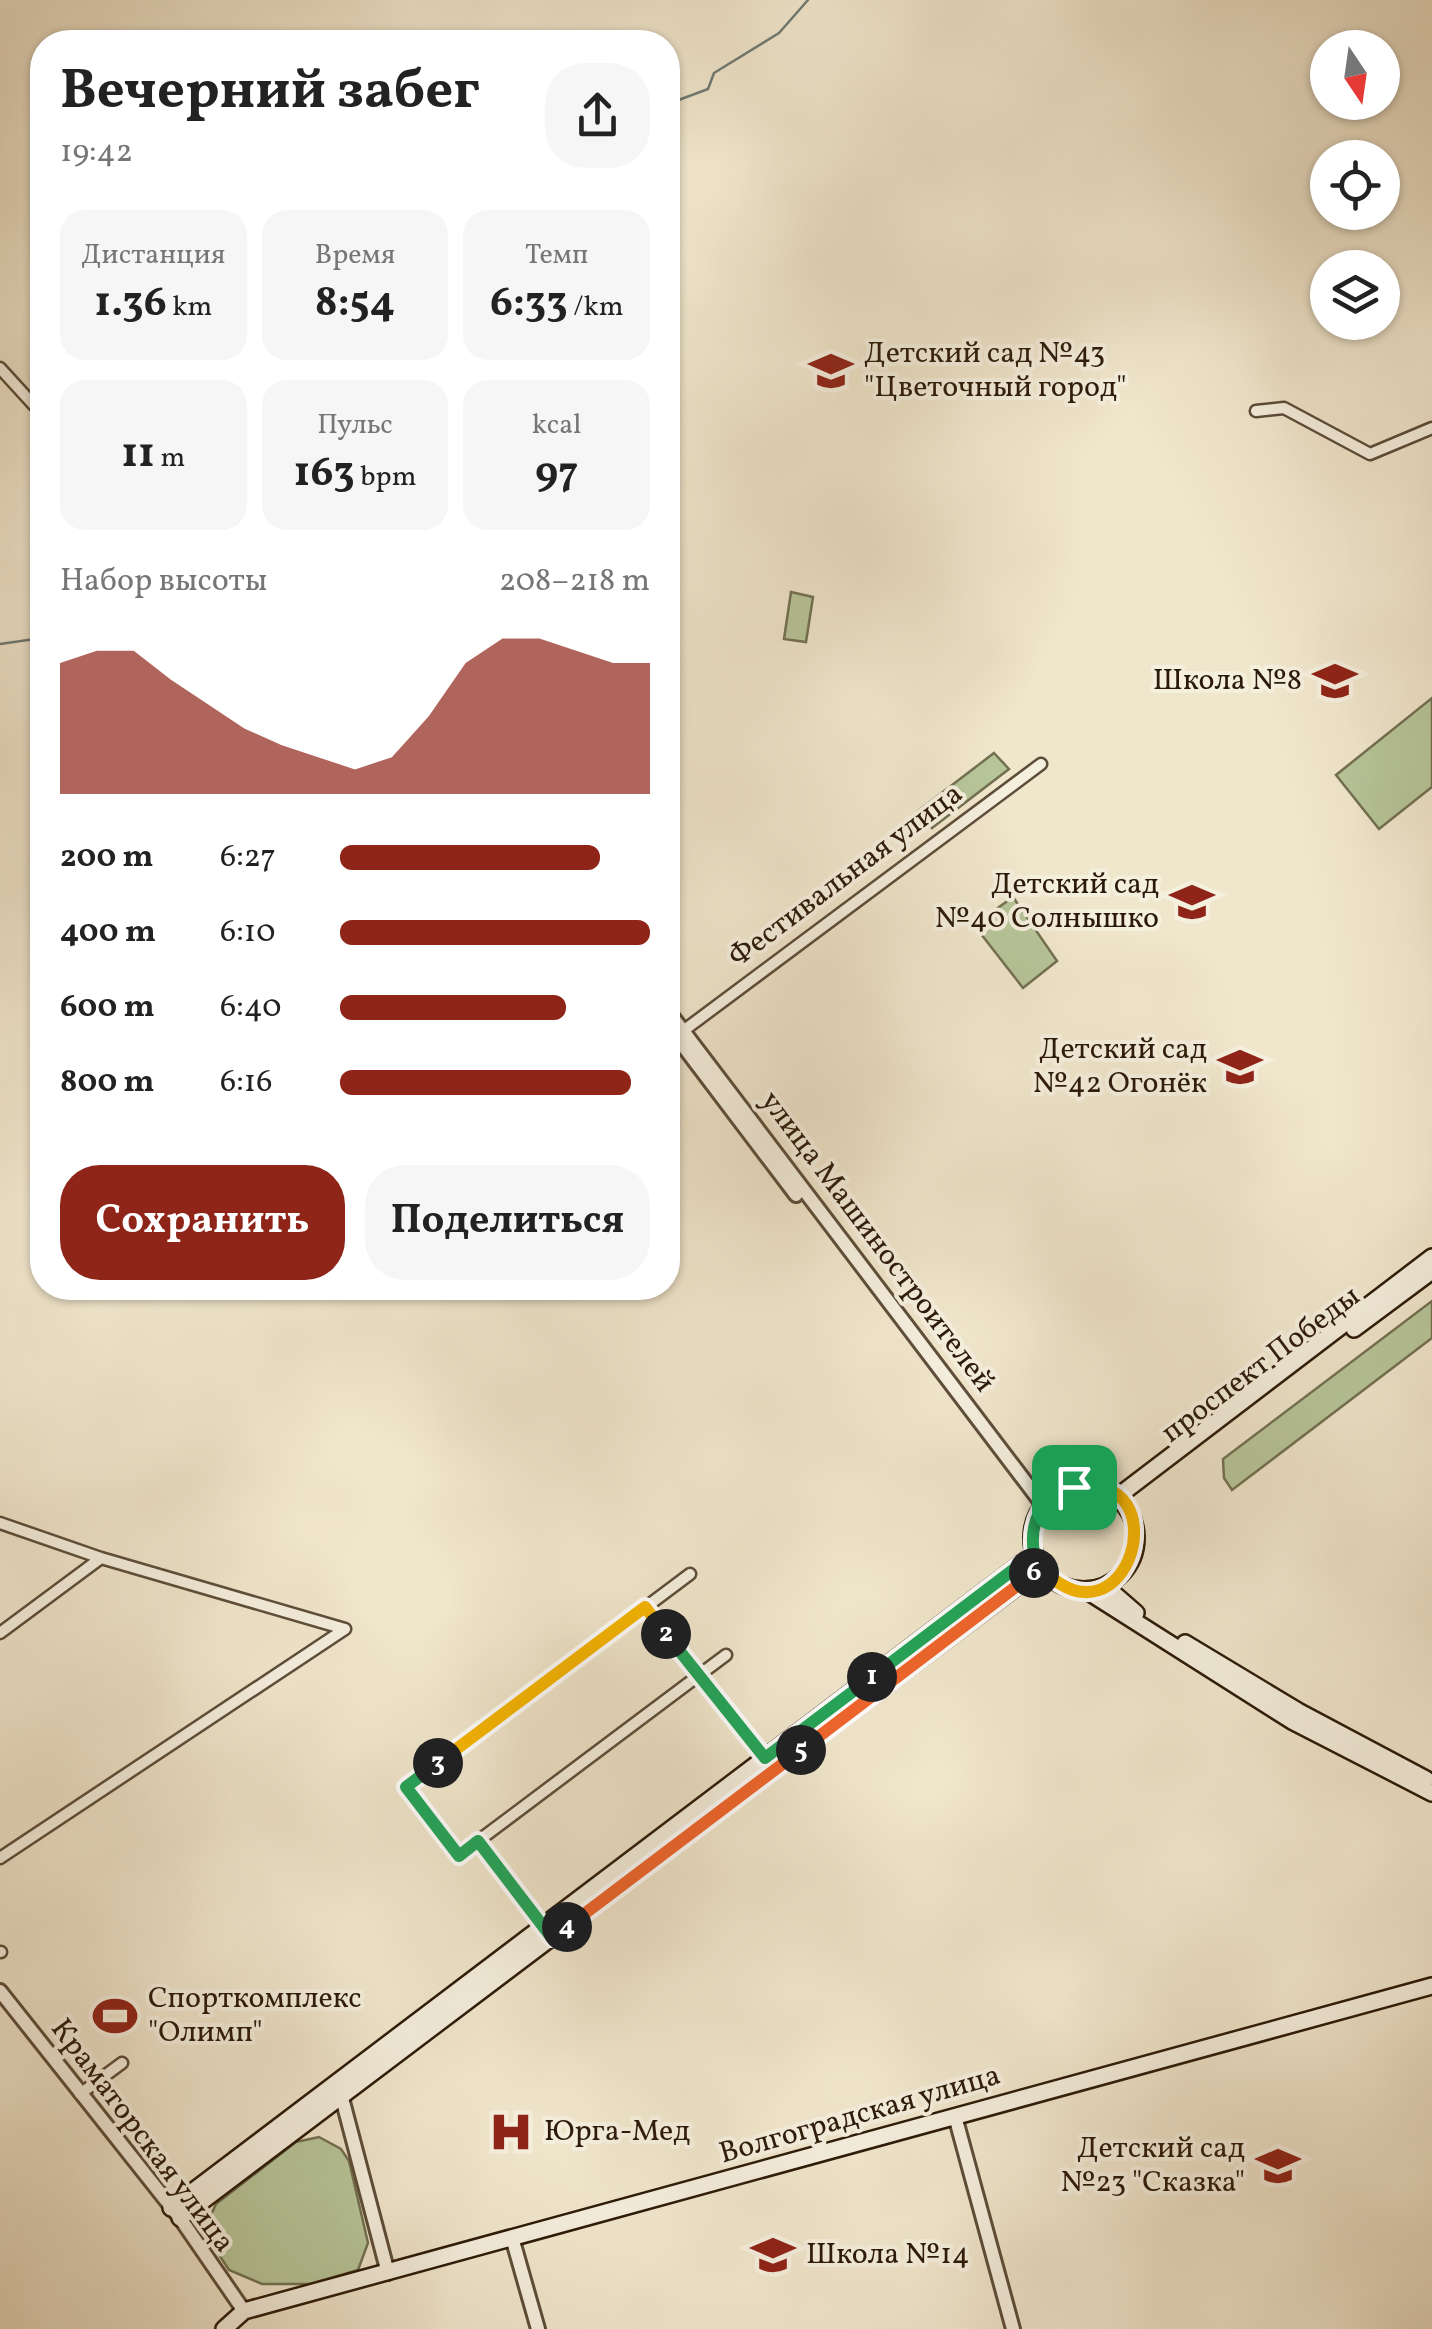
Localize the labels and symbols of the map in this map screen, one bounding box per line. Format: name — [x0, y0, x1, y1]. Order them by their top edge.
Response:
north arrow — [1310, 30, 1400, 120]
place label: Детский сад №43 "Цветочный город" — [864, 333, 1127, 409]
school or university icon: Детский сад №43 "Цветочный город" — [807, 347, 855, 395]
school or university icon: Школа №8 — [1311, 657, 1359, 705]
place label: Школа №8 — [1153, 660, 1302, 702]
street label: Фестивальная улица — [720, 774, 972, 978]
place label: Детский сад №40 Солнышко — [935, 864, 1159, 940]
school or university icon: Детский сад №40 Солнышко — [1168, 878, 1216, 926]
place label: Детский сад №42 Огонёк — [1033, 1029, 1207, 1105]
school or university icon: Детский сад №42 Огонёк — [1216, 1043, 1264, 1091]
street label: улица Машиностроителей — [750, 1082, 1004, 1402]
street label: проспект Победы — [1153, 1276, 1369, 1454]
pin — [1032, 1445, 1117, 1530]
pin: 6 — [1009, 1548, 1059, 1598]
pin: 2 — [641, 1609, 691, 1659]
pin: 1 — [847, 1652, 897, 1702]
pin: 5 — [776, 1725, 826, 1775]
pin: 3 — [413, 1738, 463, 1788]
pin: 4 — [542, 1902, 592, 1952]
place label: Спорткомплекс "Олимп" — [148, 1978, 362, 2054]
sports icon: Спорткомплекс "Олимп" — [91, 1992, 139, 2040]
street label: Краматорская улица — [40, 2010, 244, 2262]
street label: Волгоградская улица — [715, 2055, 1005, 2175]
hospital icon: Юрга-Мед — [487, 2108, 535, 2156]
place label: Юрга-Мед — [544, 2111, 690, 2153]
place label: Детский сад №23 "Сказка" — [1060, 2128, 1245, 2204]
school or university icon: Детский сад №23 "Сказка" — [1254, 2142, 1302, 2190]
school or university icon: Школа №14 — [749, 2231, 797, 2279]
place label: Школа №14 — [806, 2234, 970, 2276]

